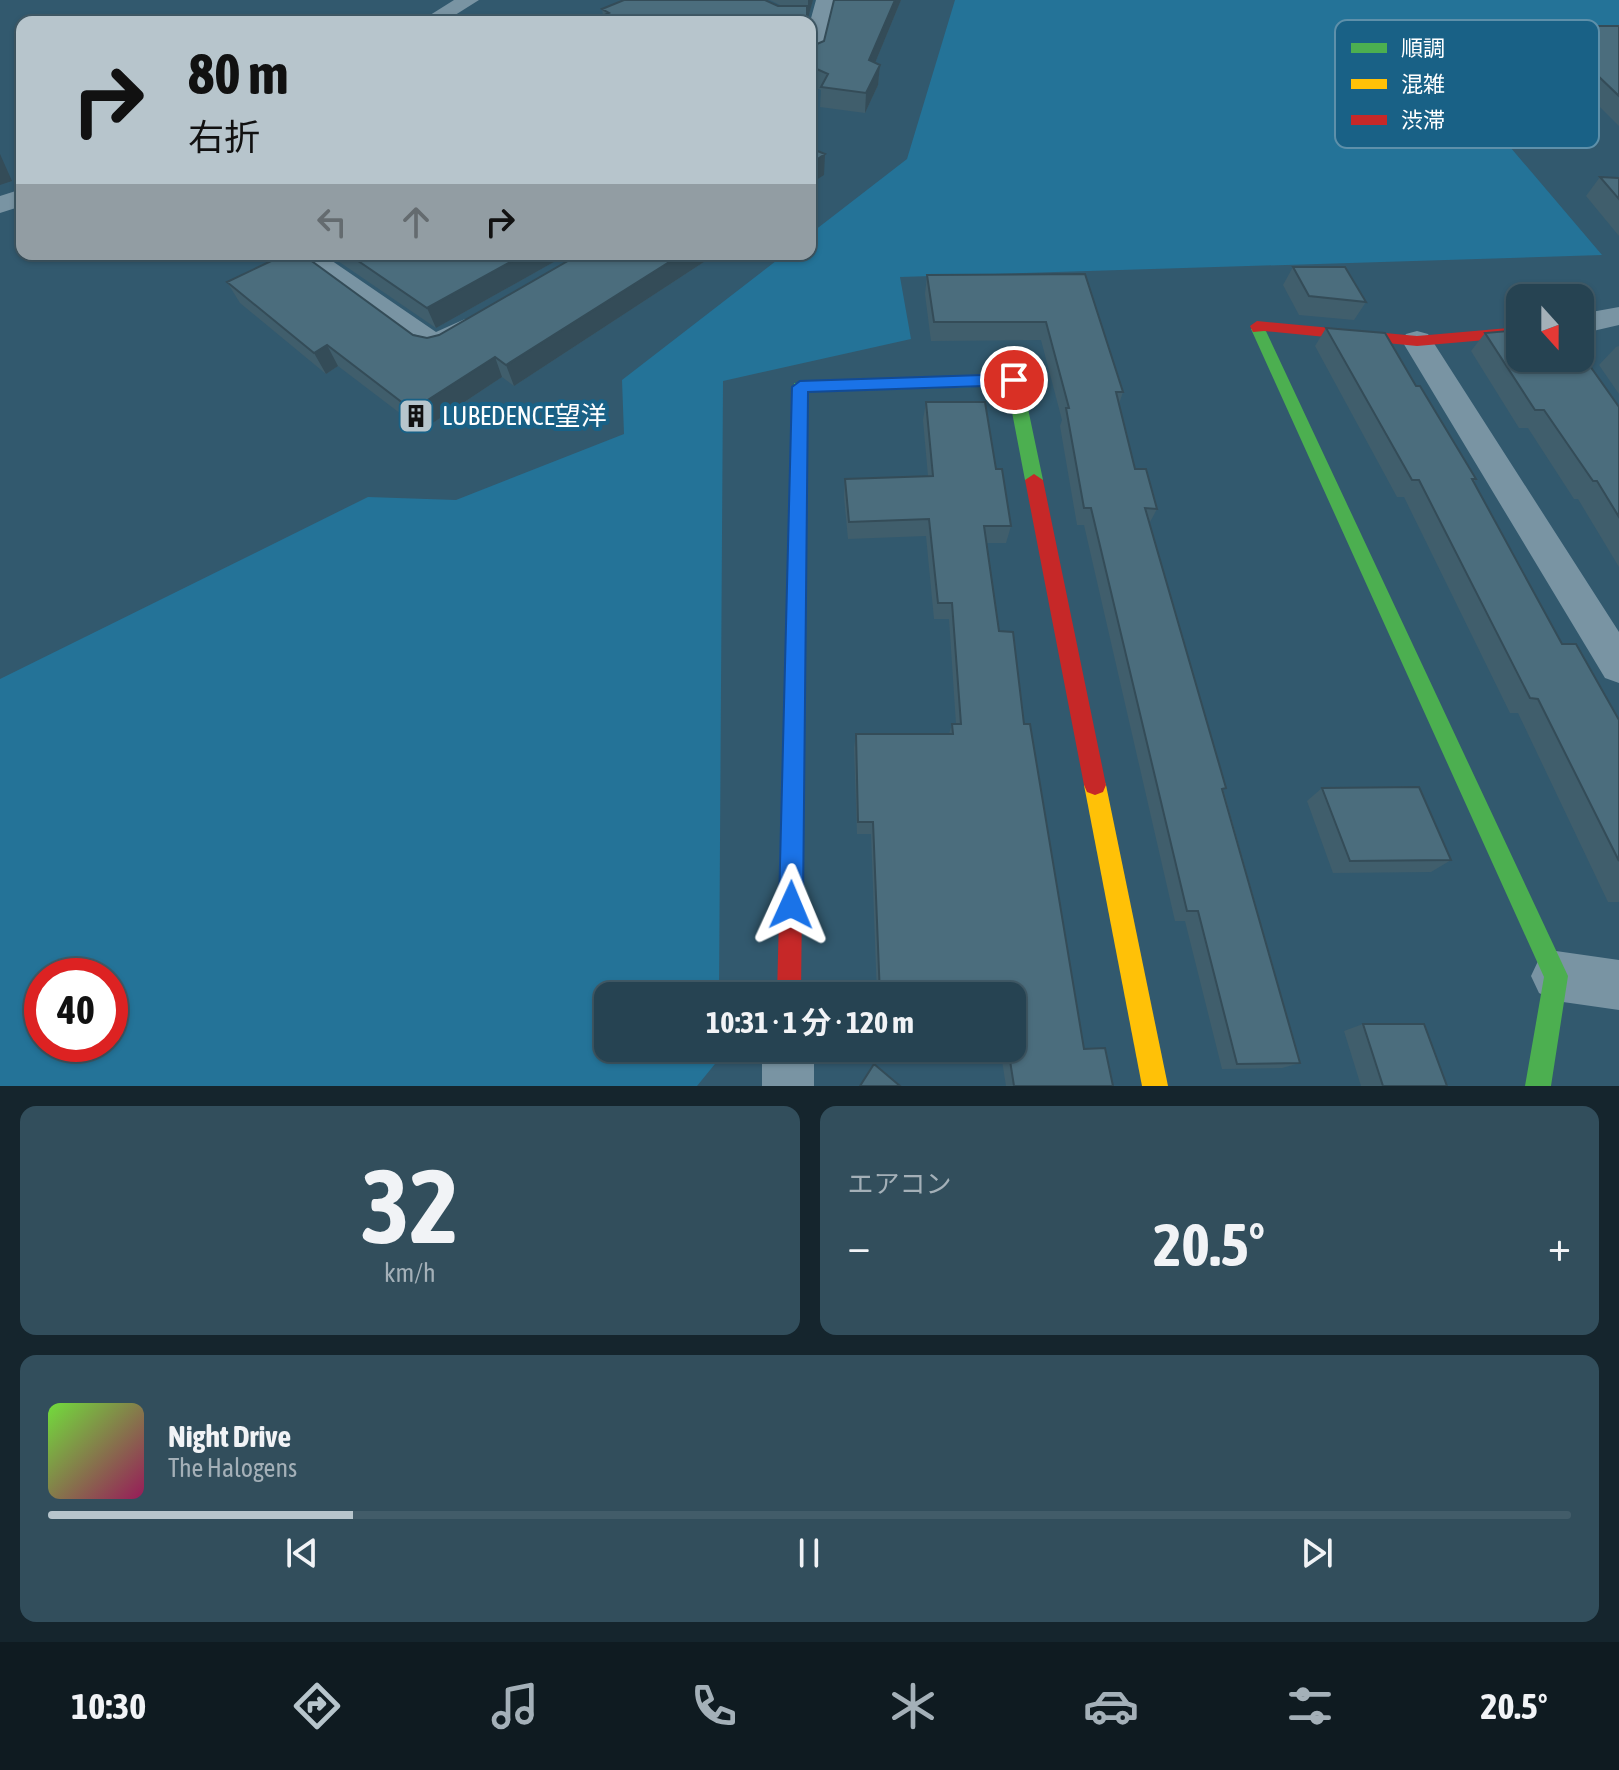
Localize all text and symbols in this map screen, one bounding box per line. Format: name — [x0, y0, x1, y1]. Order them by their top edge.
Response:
legend — [1335, 20, 1599, 148]
text: 順調 — [1401, 35, 1445, 61]
text: 80 m — [188, 42, 289, 106]
icon: right — [56, 48, 160, 152]
text: 混雑 — [1401, 71, 1445, 97]
text: 渋滞 — [1401, 107, 1445, 133]
text: 右折 — [188, 116, 260, 158]
icon: left — [310, 200, 354, 244]
icon: ahead — [394, 200, 438, 244]
icon: right — [478, 200, 522, 244]
north arrow — [1506, 284, 1594, 372]
map controls — [1506, 284, 1594, 372]
pin — [980, 346, 1048, 414]
icon: arrive — [992, 358, 1036, 402]
building icon: LUBEDENCE望洋 — [397, 397, 435, 435]
place label: LUBEDENCE望洋 — [442, 401, 607, 431]
position arrow — [749, 863, 833, 947]
speed limit sign: 40 — [24, 958, 128, 1062]
text: 10:31 · 1 分 · 120 m — [706, 1005, 914, 1039]
text: 32 — [361, 1146, 459, 1265]
text: エアコン — [848, 1169, 952, 1199]
text: 20.5° — [1153, 1210, 1265, 1279]
text: − — [848, 1220, 870, 1270]
text: + — [1548, 1220, 1571, 1270]
text: km/h — [384, 1258, 436, 1288]
text: Night Drive — [168, 1419, 291, 1453]
text: The Halogens — [168, 1453, 297, 1483]
icon: previous — [280, 1531, 324, 1575]
icon: pause — [787, 1531, 831, 1575]
icon: next — [1295, 1531, 1339, 1575]
icon: directions — [289, 1678, 345, 1734]
icon: music — [487, 1678, 543, 1734]
icon: phone — [686, 1678, 742, 1734]
icon: climate — [885, 1678, 941, 1734]
icon: car — [1083, 1678, 1139, 1734]
icon: filters — [1282, 1678, 1338, 1734]
text: 10:30 — [71, 1685, 146, 1727]
text: 20.5° — [1481, 1685, 1548, 1727]

